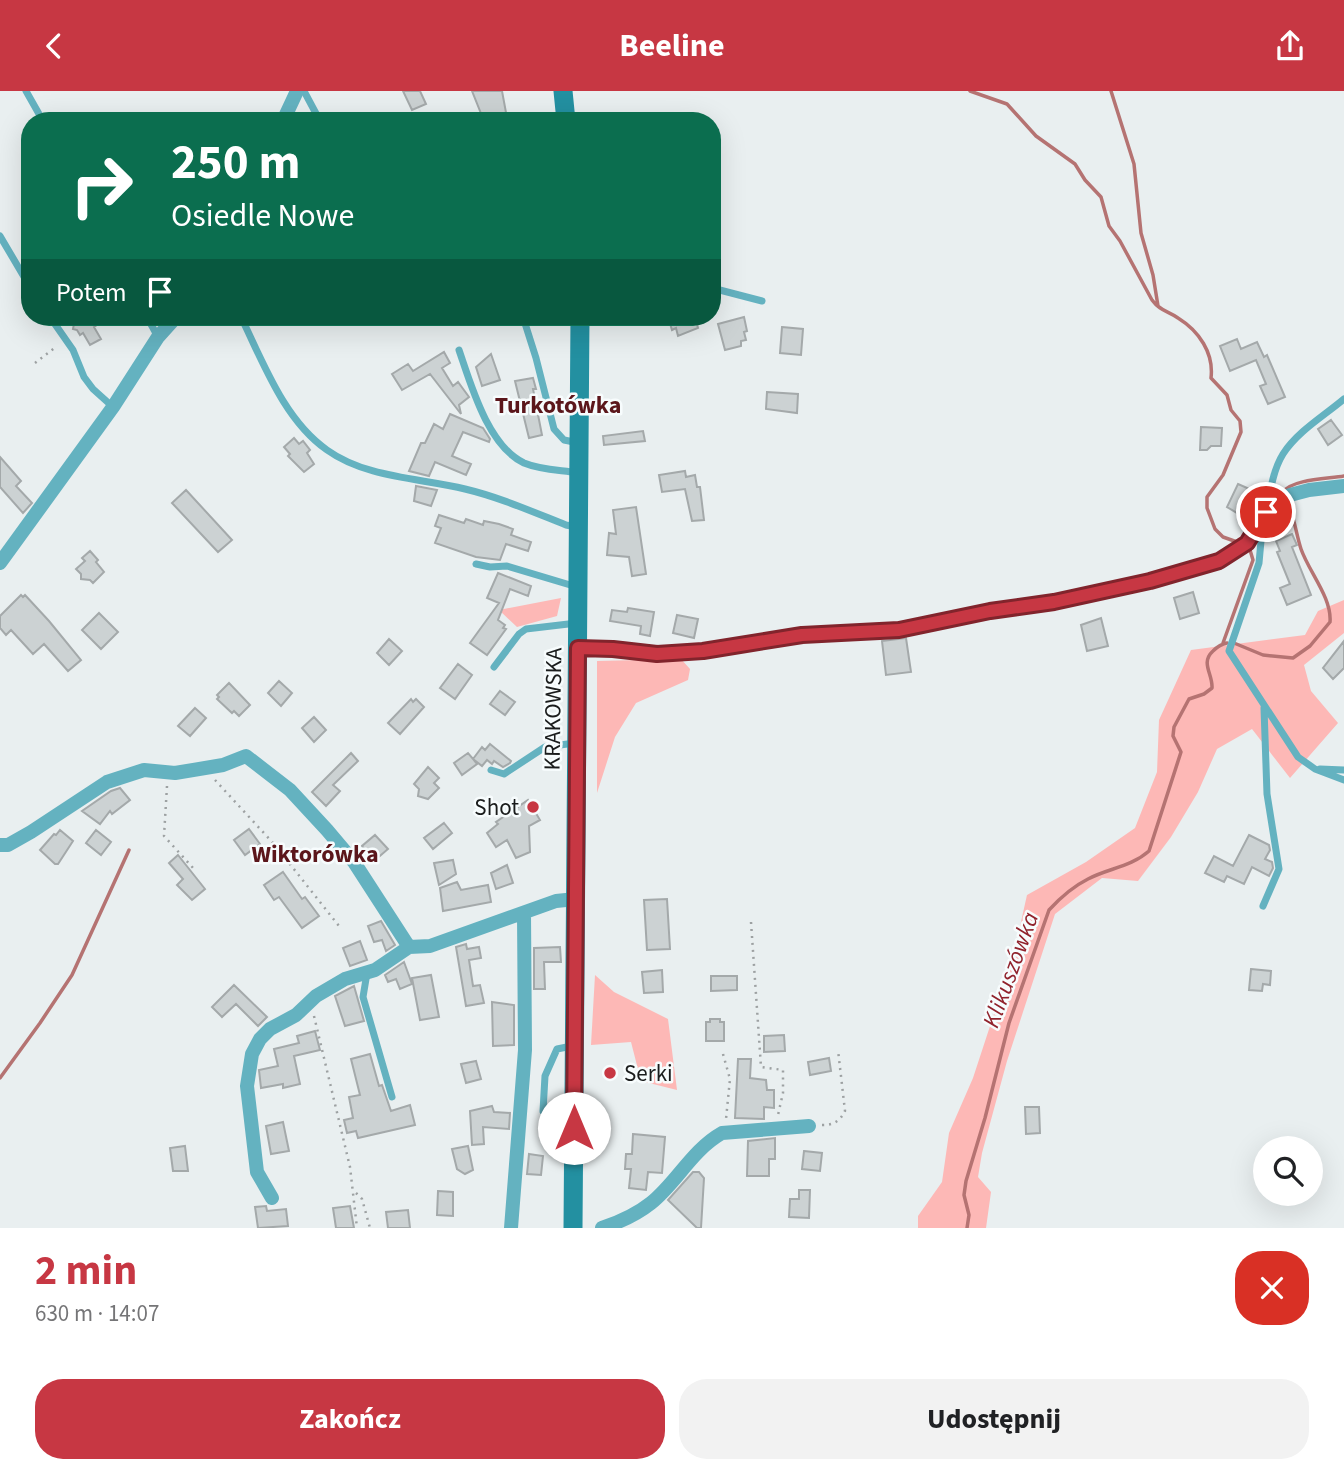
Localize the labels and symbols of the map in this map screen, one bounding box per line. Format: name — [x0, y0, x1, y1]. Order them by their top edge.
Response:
district label: Turkotówka — [495, 388, 621, 423]
pin — [1236, 482, 1296, 542]
street label: KRAKOWSKA — [535, 647, 571, 771]
place label: Shot — [474, 791, 519, 824]
marker: Shot — [525, 799, 541, 815]
district label: Wiktorówka — [251, 837, 379, 872]
water label: Klikuszówka — [974, 907, 1048, 1033]
place label: Serki — [624, 1057, 673, 1090]
marker: Serki — [602, 1065, 618, 1081]
position arrow — [537, 1091, 611, 1165]

